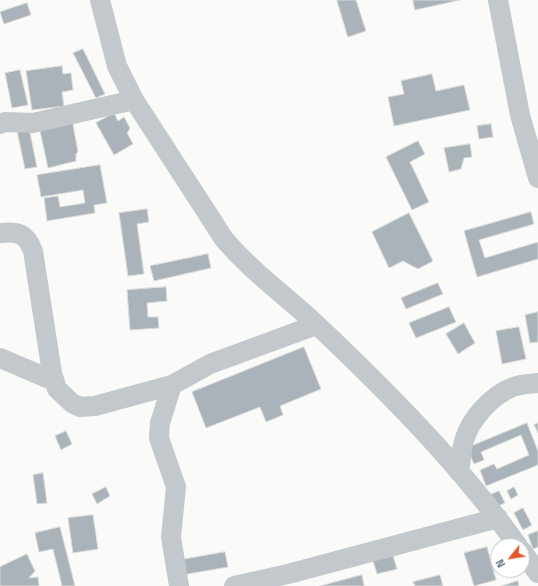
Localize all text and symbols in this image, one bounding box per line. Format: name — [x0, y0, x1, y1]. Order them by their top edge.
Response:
north arrow — [490, 538, 530, 578]
text: N — [492, 556, 509, 571]

